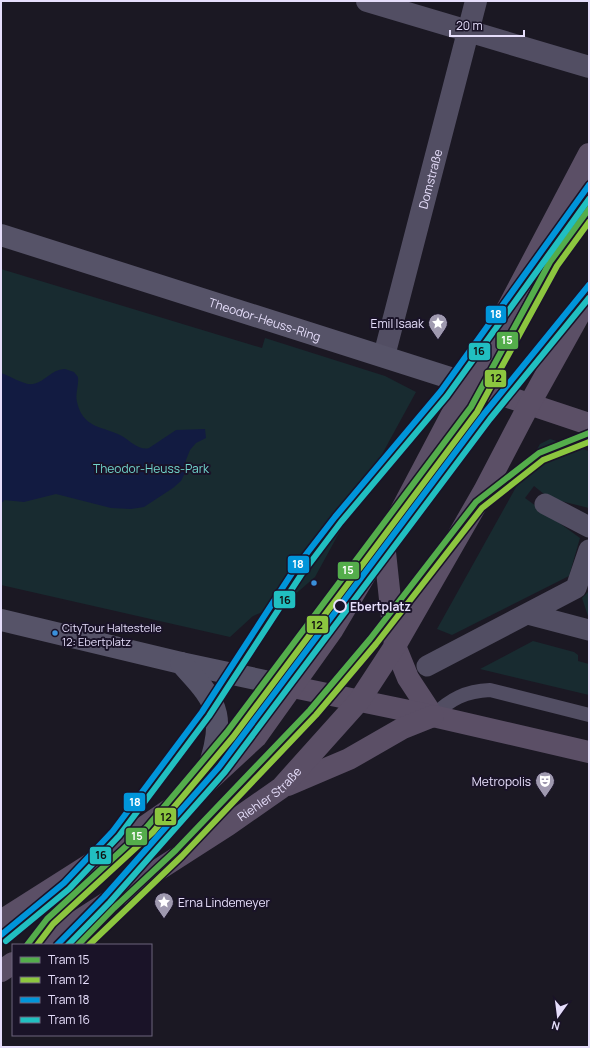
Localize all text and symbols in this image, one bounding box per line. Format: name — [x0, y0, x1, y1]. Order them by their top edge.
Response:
scale bar — [450, 12, 524, 38]
text: 20 m — [456, 17, 483, 34]
street label: Domstraße — [414, 147, 446, 211]
street label: Theodor-Heuss-Ring — [207, 293, 323, 345]
line badge: 18 — [485, 305, 507, 324]
text: 18 — [490, 306, 502, 321]
place icon: Emil Isaak — [427, 312, 449, 340]
place label: Emil Isaak — [371, 315, 425, 332]
line badge: 15 — [496, 331, 519, 350]
text: 15 — [501, 332, 513, 347]
line badge: 16 — [468, 342, 491, 361]
text: 16 — [473, 343, 485, 358]
line badge: 12 — [484, 369, 507, 388]
text: 12 — [490, 370, 502, 385]
park label: Theodor-Heuss-Park — [93, 460, 210, 477]
line badge: 18 — [287, 555, 310, 574]
text: 18 — [292, 556, 304, 571]
line badge: 15 — [337, 561, 360, 580]
text: 15 — [342, 562, 354, 577]
unlabelled marker — [309, 578, 319, 588]
line badge: 16 — [273, 590, 296, 609]
text: 16 — [279, 592, 291, 607]
place label: Ebertplatz — [350, 598, 411, 615]
marker: Ebertplatz — [333, 599, 347, 613]
line badge: 12 — [306, 615, 329, 634]
text: 12 — [311, 617, 323, 632]
place label: CityTour Haltestelle 12: Ebertplatz — [62, 620, 162, 649]
marker: CityTour Haltestelle 12: Ebertplatz — [50, 628, 60, 638]
street label: Riehler Straße — [234, 763, 305, 825]
theatre icon: Metropolis — [534, 770, 556, 798]
place label: Metropolis — [472, 773, 531, 790]
line badge: 18 — [123, 792, 146, 812]
text: 18 — [129, 794, 141, 809]
line badge: 12 — [154, 807, 177, 826]
text: 12 — [160, 809, 172, 824]
line badge: 15 — [125, 827, 148, 846]
text: 15 — [131, 828, 143, 843]
line badge: 16 — [89, 846, 112, 865]
text: 16 — [95, 847, 107, 862]
place icon: Erna Lindemeyer — [153, 891, 175, 919]
place label: Erna Lindemeyer — [178, 894, 270, 911]
legend — [12, 944, 152, 1036]
text: Tram 15 — [48, 951, 90, 968]
text: Tram 12 — [48, 971, 90, 988]
text: Tram 18 — [48, 991, 90, 1008]
north arrow — [538, 996, 578, 1036]
text: Tram 16 — [48, 1011, 90, 1028]
text: N — [550, 1018, 561, 1034]

